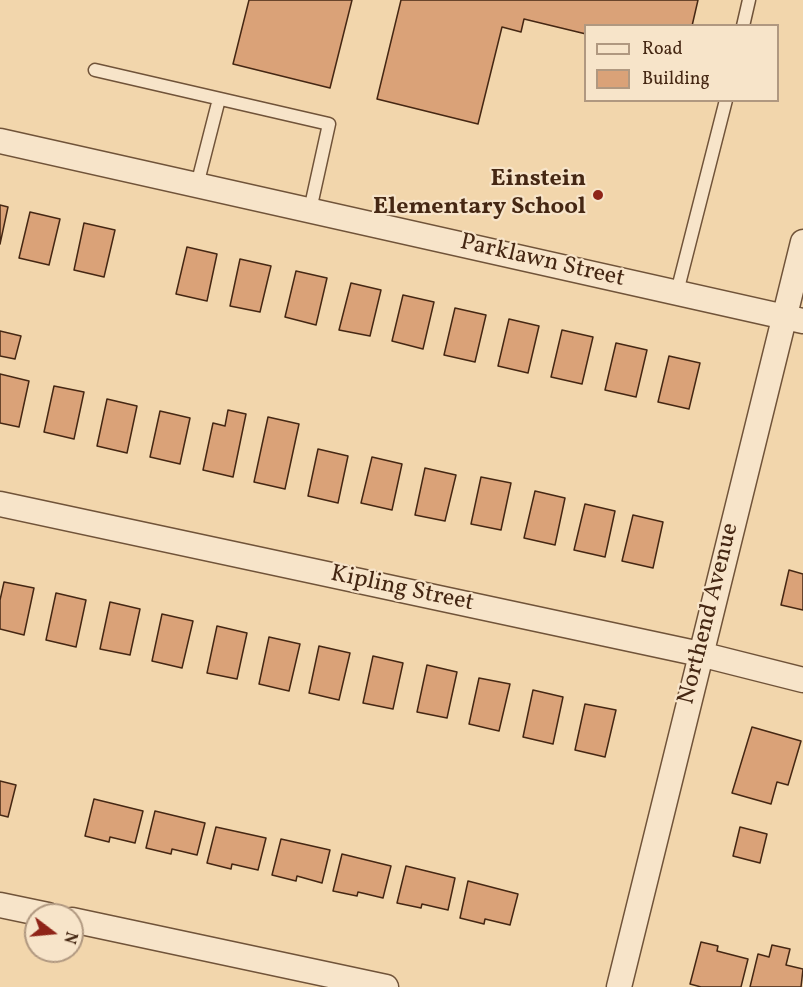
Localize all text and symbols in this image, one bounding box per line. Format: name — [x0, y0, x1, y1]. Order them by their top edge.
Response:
legend — [584, 24, 779, 102]
text: Road — [642, 37, 683, 62]
text: Building — [642, 67, 710, 92]
place label: Einstein Elementary School — [373, 167, 586, 223]
marker: Einstein Elementary School — [591, 188, 605, 202]
street label: Parklawn Street — [457, 229, 627, 295]
street label: Northend Avenue — [674, 520, 746, 708]
street label: Kipling Street — [328, 561, 476, 619]
north arrow — [24, 903, 84, 963]
text: N — [57, 929, 82, 946]

